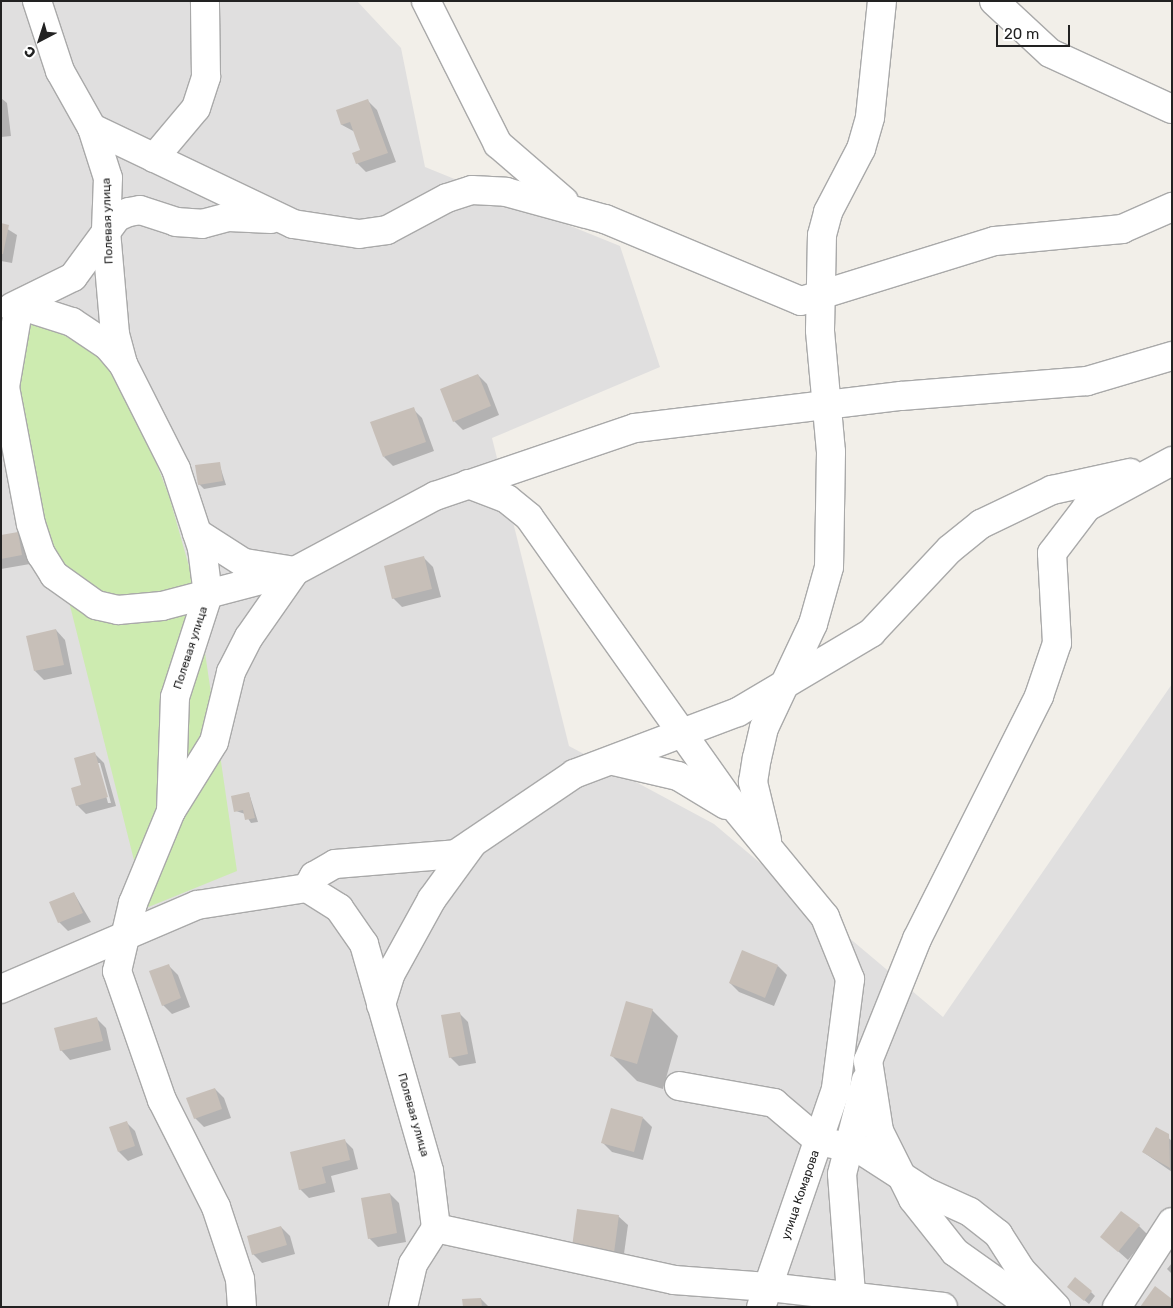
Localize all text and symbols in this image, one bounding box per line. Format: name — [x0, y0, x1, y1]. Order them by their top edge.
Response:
north arrow — [15, 15, 65, 65]
scale bar — [998, 15, 1072, 47]
text: 20 m — [1004, 25, 1039, 43]
text: С — [21, 42, 39, 62]
street label: Полевая улица — [99, 178, 117, 264]
street label: Полевая улица — [171, 605, 211, 691]
street label: Полевая улица — [394, 1072, 432, 1158]
street label: улица Комарова — [779, 1148, 823, 1242]

